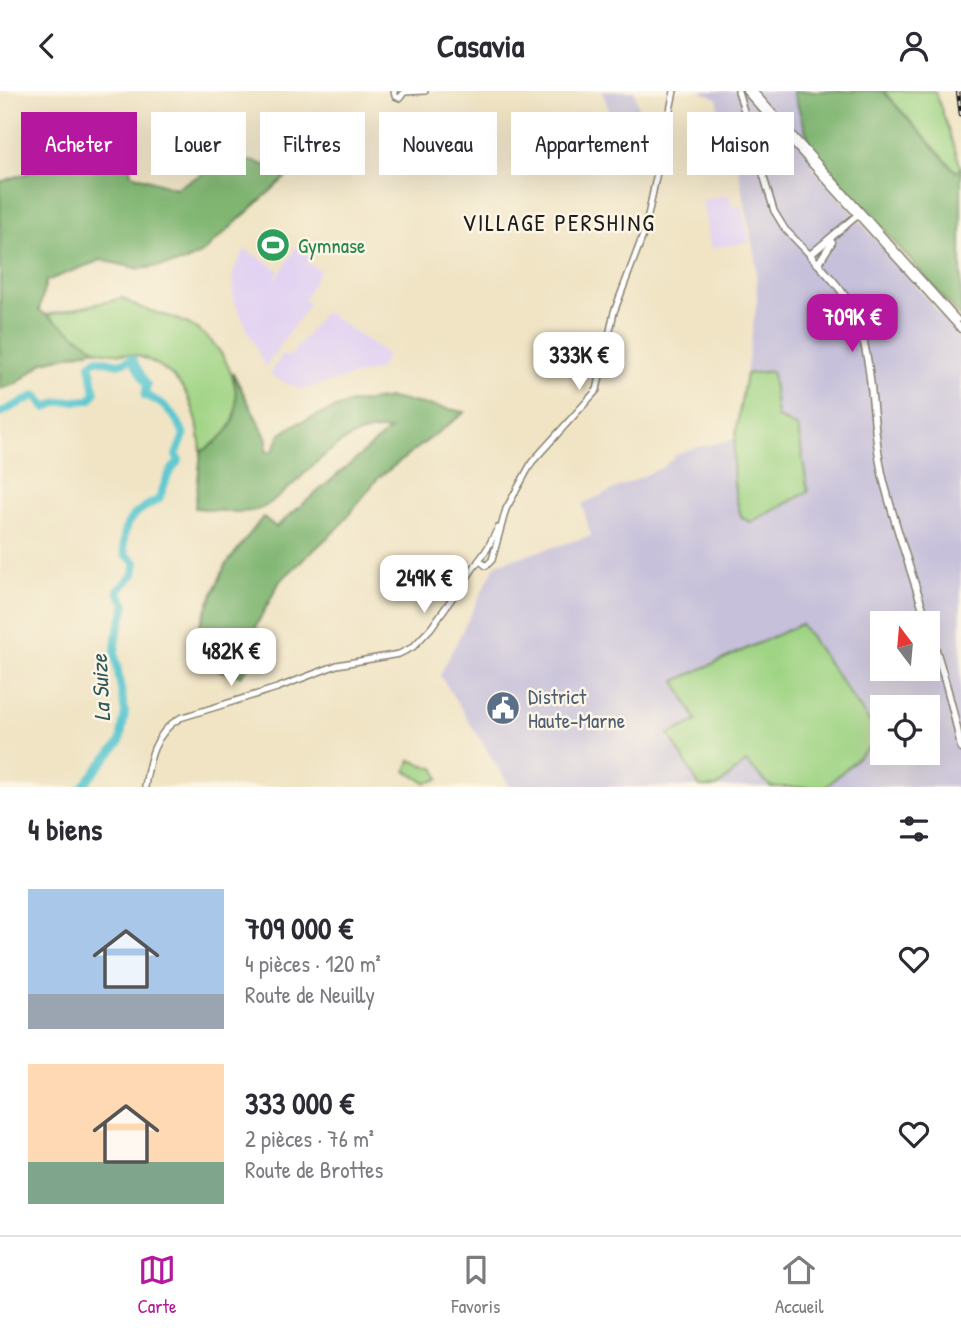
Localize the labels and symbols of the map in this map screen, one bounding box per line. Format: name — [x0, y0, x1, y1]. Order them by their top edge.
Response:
district label: VILLAGE PERSHING — [462, 206, 656, 238]
sports icon: Gymnase — [254, 226, 292, 264]
place label: Gymnase — [298, 231, 365, 260]
pin: 709K € — [795, 295, 909, 354]
pin: 333K € — [522, 333, 636, 392]
pin: 249K € — [367, 555, 481, 615]
north arrow — [870, 611, 940, 681]
pin: 482K € — [174, 629, 288, 688]
water label: La Suize — [83, 653, 117, 722]
place label: District Haute-Marne — [528, 682, 625, 735]
public building icon: District Haute-Marne — [484, 689, 522, 727]

